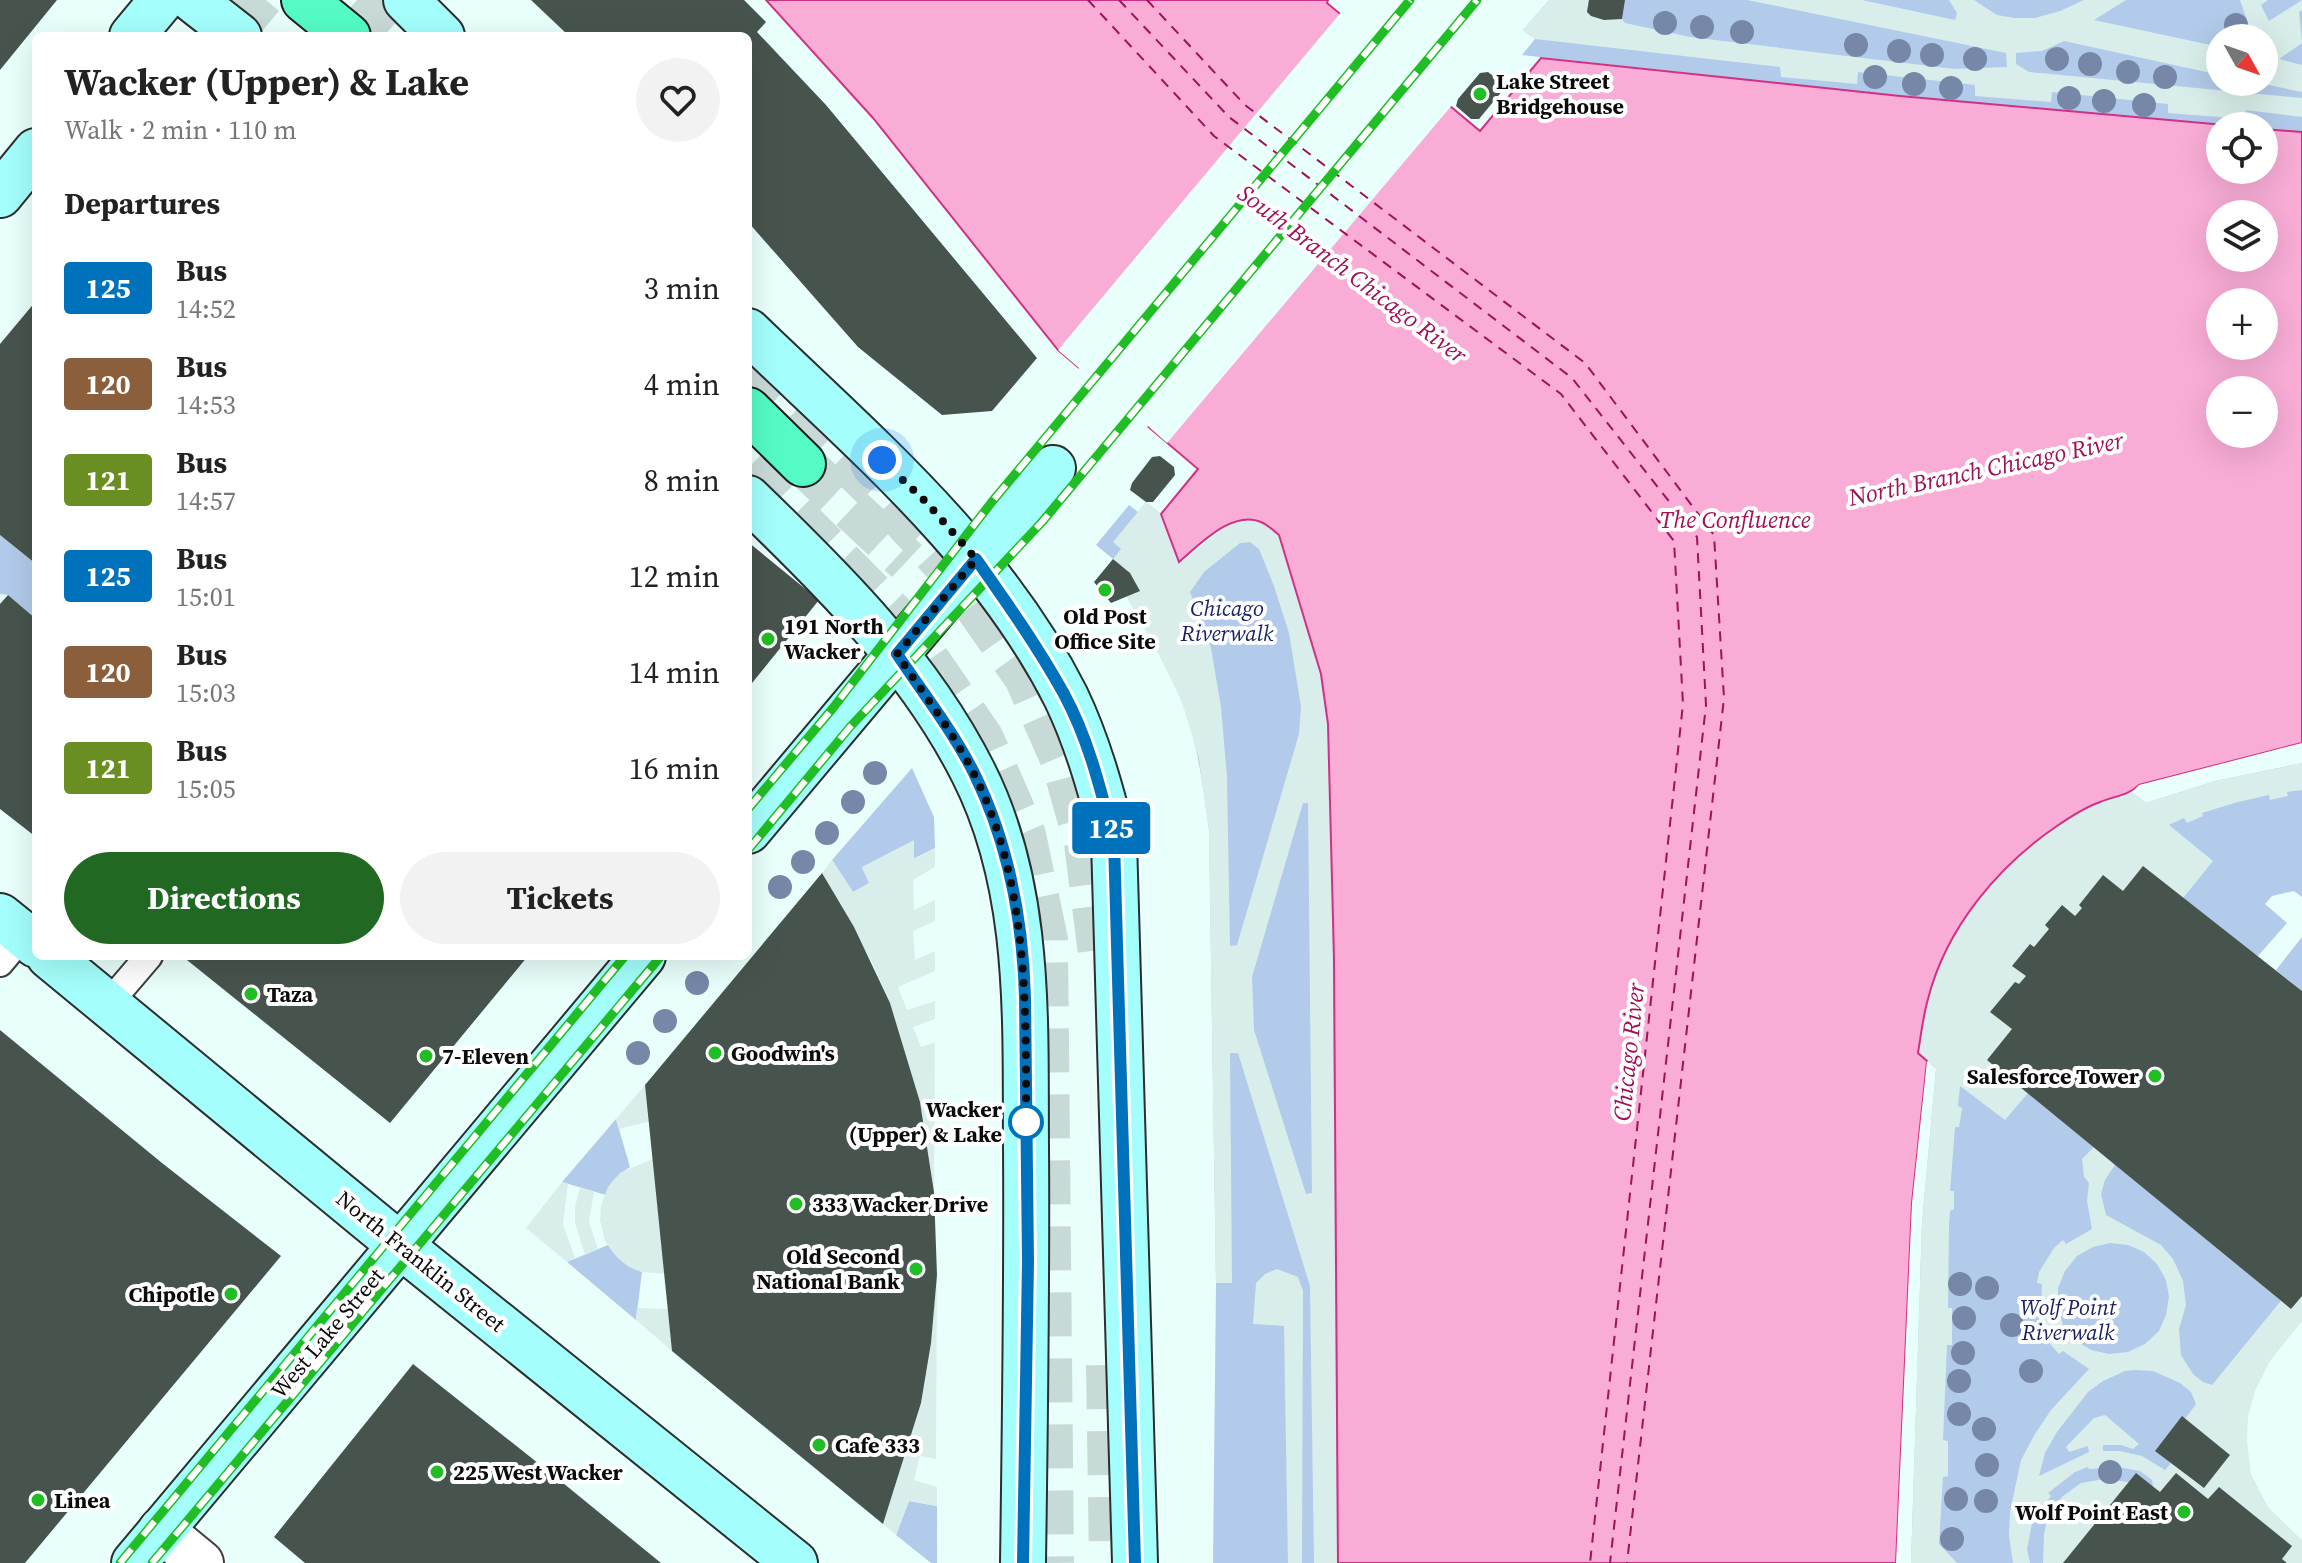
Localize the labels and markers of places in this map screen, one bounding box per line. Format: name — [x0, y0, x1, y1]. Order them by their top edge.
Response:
place label: Lake Street Bridgehouse — [1496, 66, 1624, 121]
marker: Lake Street Bridgehouse — [1471, 85, 1489, 103]
marker: Old Post Office Site — [1096, 581, 1114, 599]
place label: Old Post Office Site — [1054, 601, 1156, 656]
place label: 191 North Wacker — [784, 611, 884, 666]
marker: 191 North Wacker — [759, 630, 777, 648]
place label: Taza — [267, 979, 313, 1009]
marker: Taza — [242, 985, 260, 1003]
place label: Goodwin's — [731, 1038, 835, 1068]
place label: 7-Eleven — [442, 1041, 529, 1071]
marker: Goodwin's — [706, 1044, 724, 1062]
marker: 7-Eleven — [417, 1047, 435, 1065]
place label: Salesforce Tower — [1967, 1061, 2140, 1091]
marker: Salesforce Tower — [2146, 1067, 2164, 1085]
place label: Wacker (Upper) & Lake — [849, 1094, 1003, 1149]
marker: Wacker (Upper) & Lake — [1009, 1105, 1043, 1139]
place label: 333 Wacker Drive — [812, 1189, 988, 1219]
marker: 333 Wacker Drive — [787, 1195, 805, 1213]
place label: Old Second National Bank — [756, 1241, 901, 1296]
marker: Old Second National Bank — [907, 1260, 925, 1278]
place label: Chipotle — [128, 1279, 215, 1309]
marker: Chipotle — [222, 1285, 240, 1303]
place label: Cafe 333 — [835, 1430, 920, 1460]
marker: Cafe 333 — [810, 1436, 828, 1454]
place label: 225 West Wacker — [453, 1457, 624, 1487]
marker: 225 West Wacker — [428, 1463, 446, 1481]
place label: Linea — [54, 1485, 111, 1515]
marker: Linea — [29, 1491, 47, 1509]
place label: Wolf Point East — [2015, 1497, 2169, 1527]
marker: Wolf Point East — [2175, 1503, 2193, 1521]

